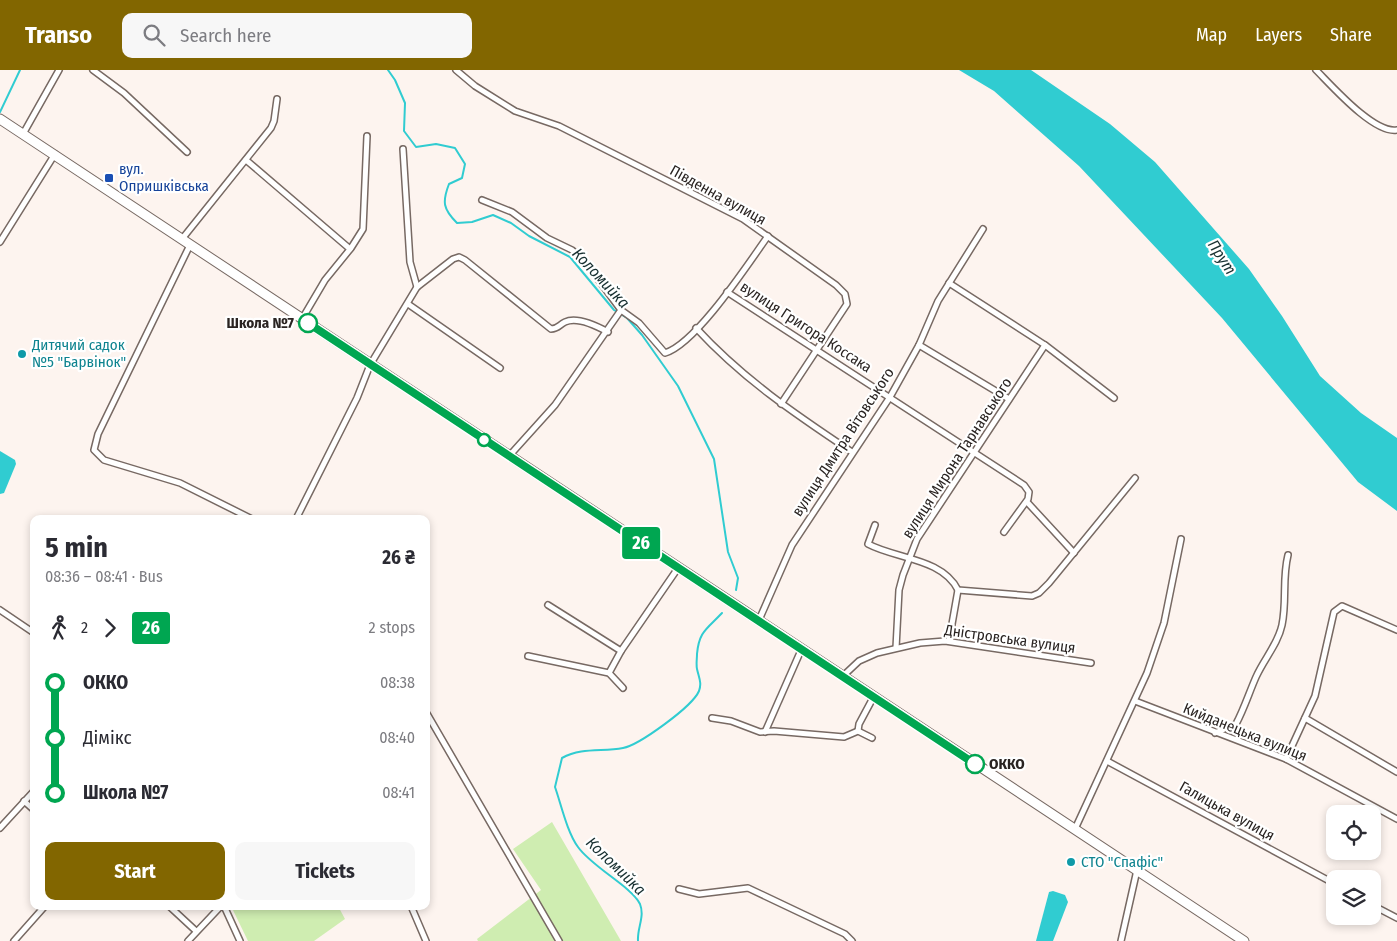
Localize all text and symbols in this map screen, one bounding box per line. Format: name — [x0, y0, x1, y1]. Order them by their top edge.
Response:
search box — [122, 13, 472, 58]
text: Transo — [25, 21, 92, 49]
icon: search — [140, 21, 168, 49]
text: Search here — [180, 24, 272, 47]
text: Map — [1196, 24, 1227, 46]
text: Layers — [1255, 24, 1302, 46]
text: Share — [1330, 24, 1372, 46]
place label: вул. Опришківська — [119, 160, 209, 195]
street label: Південна вулиця — [667, 161, 769, 229]
marker: вул. Опришківська — [103, 172, 115, 184]
water label: Прут — [1204, 236, 1240, 278]
water label: Коломийка — [568, 244, 634, 312]
street label: вулиця Григора Коссака — [737, 278, 875, 376]
marker: Школа №7 — [298, 313, 318, 333]
place label: Школа №7 — [227, 314, 295, 332]
place label: Дитячий садок №5 "Барвінок" — [31, 336, 126, 371]
marker: Дитячий садок №5 "Барвінок" — [16, 348, 28, 360]
street label: вулиця Дмитра Вітовського — [788, 364, 898, 520]
street label: вулиця Мирона Тарнавського — [898, 374, 1016, 542]
unlabelled marker — [477, 433, 491, 447]
line badge: 26 — [618, 527, 664, 559]
text: 5 min — [45, 531, 108, 564]
text: 26 — [632, 532, 650, 554]
text: 26 ₴ — [382, 546, 415, 569]
text: 08:36 – 08:41 · Bus — [45, 567, 163, 586]
icon: walk — [45, 614, 73, 642]
icon: forward — [96, 614, 124, 642]
text: 26 — [142, 617, 160, 639]
text: 2 — [81, 618, 88, 637]
text: 2 stops — [369, 618, 415, 637]
street label: Дністровська вулиця — [942, 621, 1077, 657]
text: ОККО — [83, 671, 128, 694]
text: 08:38 — [380, 673, 415, 692]
street label: Кийданецька вулиця — [1180, 699, 1310, 765]
text: Дімікс — [83, 726, 132, 749]
text: 08:40 — [379, 728, 415, 747]
marker: ОККО — [965, 754, 985, 774]
place label: ОККО — [989, 755, 1025, 773]
street label: Галицька вулиця — [1176, 777, 1278, 845]
text: Школа №7 — [83, 781, 168, 804]
text: 08:41 — [382, 783, 415, 802]
map controls — [1326, 805, 1381, 925]
button: locate — [1326, 805, 1381, 860]
water label: Коломийка — [582, 833, 650, 899]
button: Start — [45, 842, 225, 900]
button: Tickets — [235, 842, 415, 900]
place label: СТО "Спафіс" — [1081, 853, 1163, 871]
marker: СТО "Спафіс" — [1065, 856, 1077, 868]
button: layers — [1326, 870, 1381, 925]

